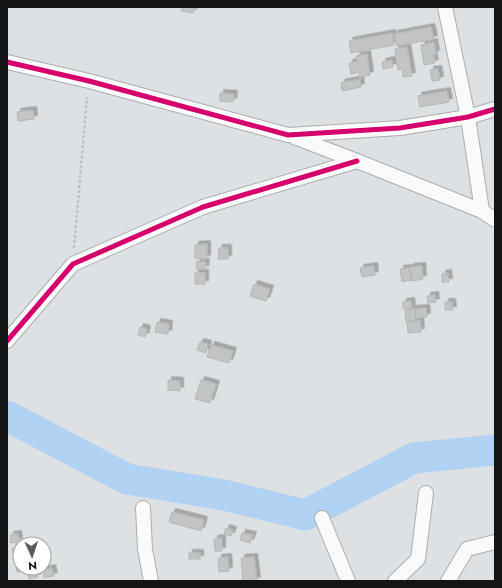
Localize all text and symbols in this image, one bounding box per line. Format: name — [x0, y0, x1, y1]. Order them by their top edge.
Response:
north arrow — [12, 536, 52, 576]
text: N — [28, 558, 37, 574]

